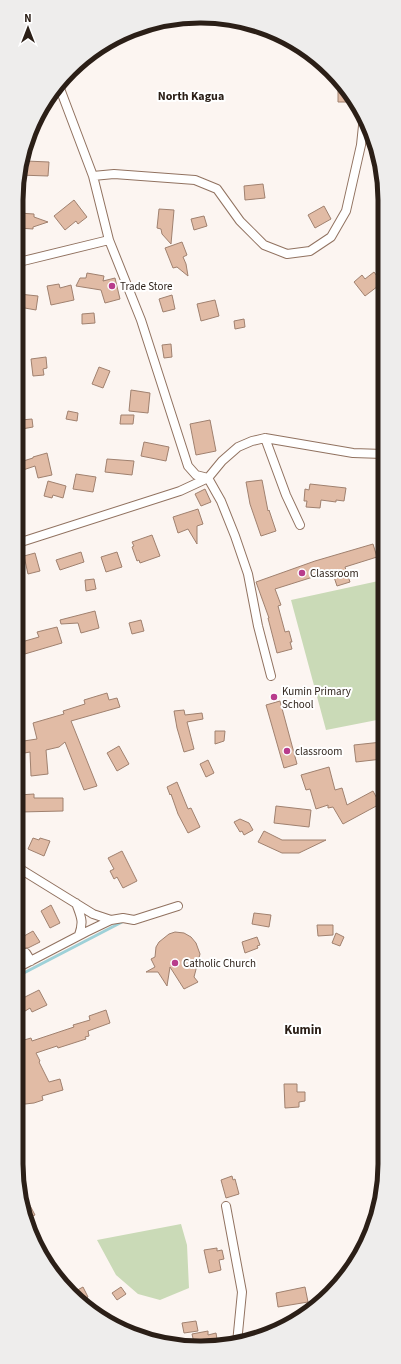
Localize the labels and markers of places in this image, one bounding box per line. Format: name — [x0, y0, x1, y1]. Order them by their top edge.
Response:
place label: Trade Store — [120, 279, 173, 294]
marker: Trade Store — [107, 281, 117, 291]
place label: Classroom — [310, 566, 359, 581]
marker: Classroom — [297, 568, 307, 578]
place label: Kumin Primary School — [282, 684, 351, 712]
marker: Kumin Primary School — [269, 692, 279, 702]
place label: classroom — [295, 744, 342, 759]
marker: classroom — [282, 746, 292, 756]
place label: Catholic Church — [183, 956, 256, 971]
marker: Catholic Church — [170, 958, 180, 968]

